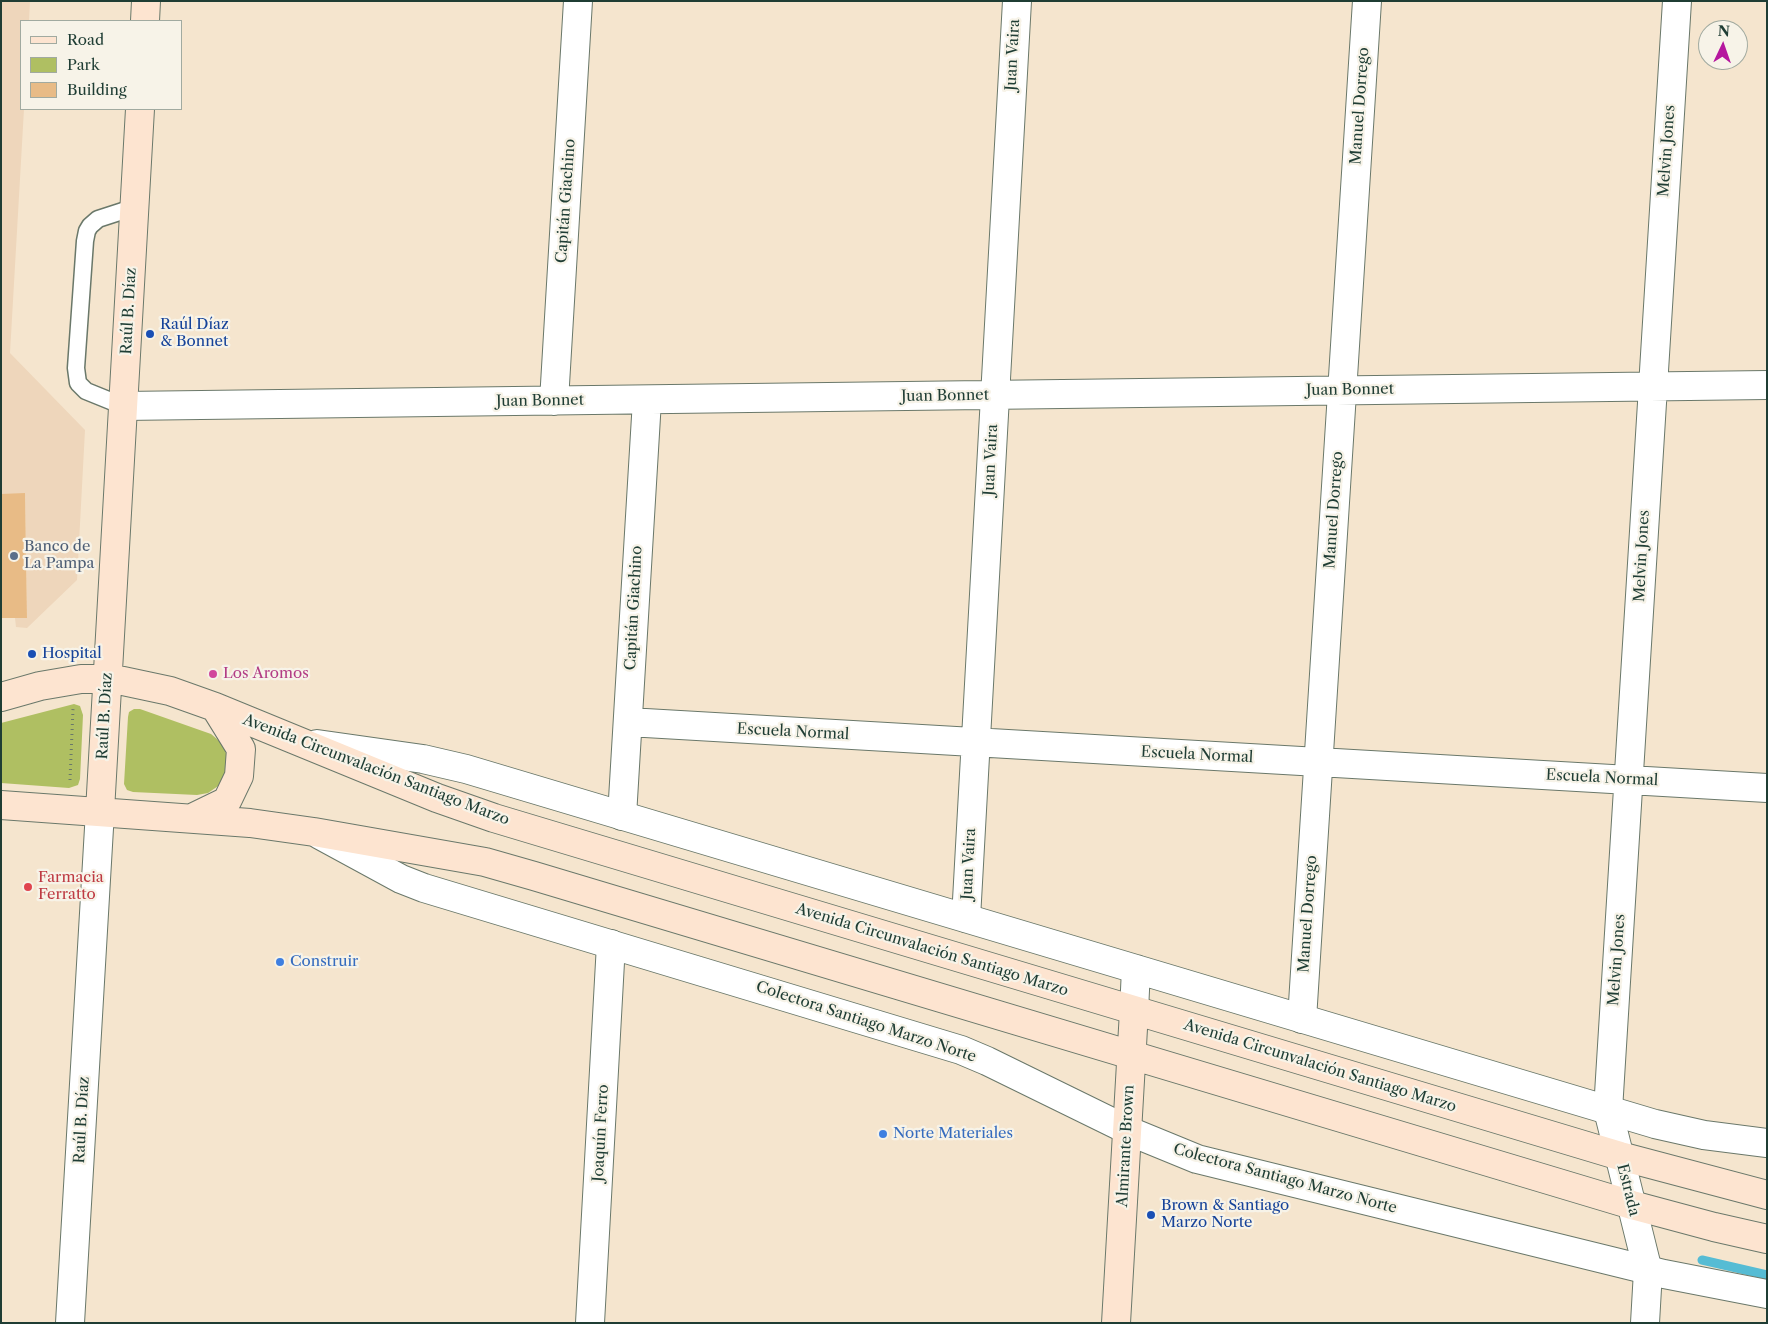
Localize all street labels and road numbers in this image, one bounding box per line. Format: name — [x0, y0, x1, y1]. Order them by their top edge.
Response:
street label: Juan Vaira — [1002, 19, 1024, 91]
street label: Manuel Dorrego — [1347, 47, 1373, 165]
street label: Melvin Jones — [1655, 104, 1679, 198]
street label: Capitán Giachino — [553, 138, 579, 264]
street label: Raúl B. Díaz — [118, 267, 140, 355]
street label: Juan Bonnet — [1306, 380, 1394, 400]
street label: Juan Bonnet — [901, 386, 989, 406]
street label: Juan Bonnet — [496, 391, 584, 411]
street label: Juan Vaira — [980, 424, 1002, 496]
street label: Manuel Dorrego — [1321, 451, 1347, 569]
street label: Melvin Jones — [1631, 509, 1653, 603]
street label: Capitán Giachino — [622, 545, 646, 671]
street label: Raúl B. Díaz — [94, 672, 116, 760]
street label: Avenida Circunvalación Santiago Marzo — [240, 711, 512, 829]
street label: Escuela Normal — [736, 720, 850, 744]
street label: Escuela Normal — [1140, 743, 1254, 767]
street label: Escuela Normal — [1545, 766, 1659, 790]
street label: Juan Vaira — [958, 828, 980, 900]
street label: Manuel Dorrego — [1295, 855, 1321, 973]
street label: Avenida Circunvalación Santiago Marzo — [794, 900, 1070, 1000]
street label: Melvin Jones — [1605, 913, 1629, 1007]
street label: Colectora Santiago Marzo Norte — [754, 978, 978, 1066]
street label: Avenida Circunvalación Santiago Marzo — [1182, 1016, 1458, 1116]
street label: Raúl B. Díaz — [71, 1076, 93, 1164]
street label: Joaquín Ferro — [589, 1084, 613, 1182]
street label: Almirante Brown — [1114, 1084, 1138, 1208]
street label: Colectora Santiago Marzo Norte — [1171, 1140, 1399, 1218]
street label: Estrada — [1613, 1162, 1643, 1218]

